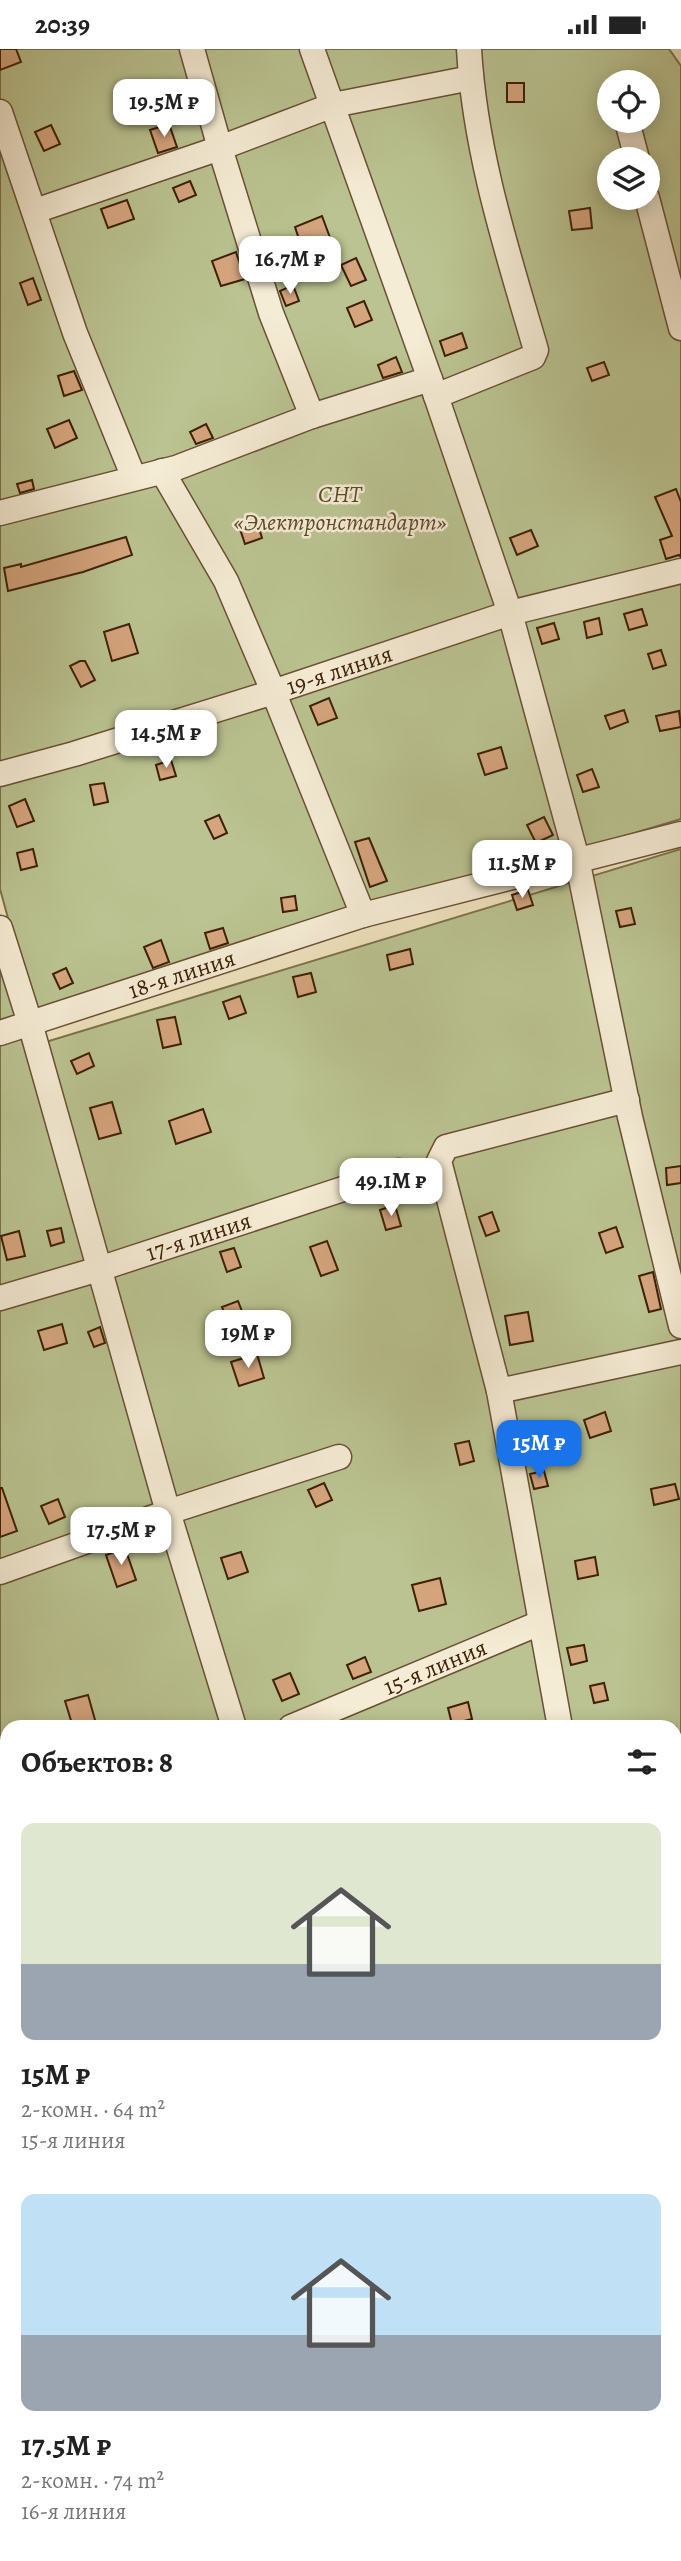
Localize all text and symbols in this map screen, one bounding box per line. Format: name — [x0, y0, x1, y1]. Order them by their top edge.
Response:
text: 20:39 — [35, 7, 90, 42]
map controls — [597, 70, 660, 210]
button: locate — [597, 70, 660, 133]
pin: 19.5M ₽ — [99, 80, 229, 139]
text: 19.5M ₽ — [129, 86, 199, 117]
button: layers — [597, 147, 660, 210]
pin: 16.7M ₽ — [225, 237, 355, 296]
text: 16.7M ₽ — [255, 243, 325, 274]
park label: СНТ «Электронстандарт» — [234, 478, 446, 538]
street label: 19-я линия — [282, 637, 396, 702]
pin: 14.5M ₽ — [101, 711, 231, 770]
text: 14.5M ₽ — [131, 717, 201, 748]
pin: 11.5M ₽ — [457, 841, 587, 900]
text: 11.5M ₽ — [488, 847, 556, 878]
street label: 18-я линия — [124, 942, 239, 1006]
pin: 49.1M ₽ — [326, 1159, 456, 1218]
text: 49.1M ₽ — [355, 1165, 427, 1196]
street label: 17-я линия — [142, 1204, 255, 1269]
pin: 19M ₽ — [199, 1311, 297, 1370]
text: 19M ₽ — [221, 1317, 275, 1348]
pin: 15M ₽ — [490, 1421, 588, 1480]
text: 15M ₽ — [512, 1427, 566, 1458]
pin: 17.5M ₽ — [56, 1507, 186, 1567]
text: 17.5M ₽ — [86, 1514, 156, 1545]
street label: 15-я линия — [378, 1631, 491, 1703]
text: Объектов: 8 — [21, 1742, 173, 1782]
icon: filters — [623, 1743, 661, 1781]
icon: home — [278, 1869, 404, 1995]
text: 15M ₽ — [21, 2054, 90, 2094]
text: 2-комн. · 64 m² — [21, 2094, 165, 2125]
text: 15-я линия — [21, 2125, 126, 2156]
icon: home — [278, 2240, 404, 2366]
text: 17.5M ₽ — [21, 2425, 111, 2465]
text: 2-комн. · 74 m² — [21, 2465, 164, 2496]
text: 16-я линия — [21, 2496, 126, 2527]

